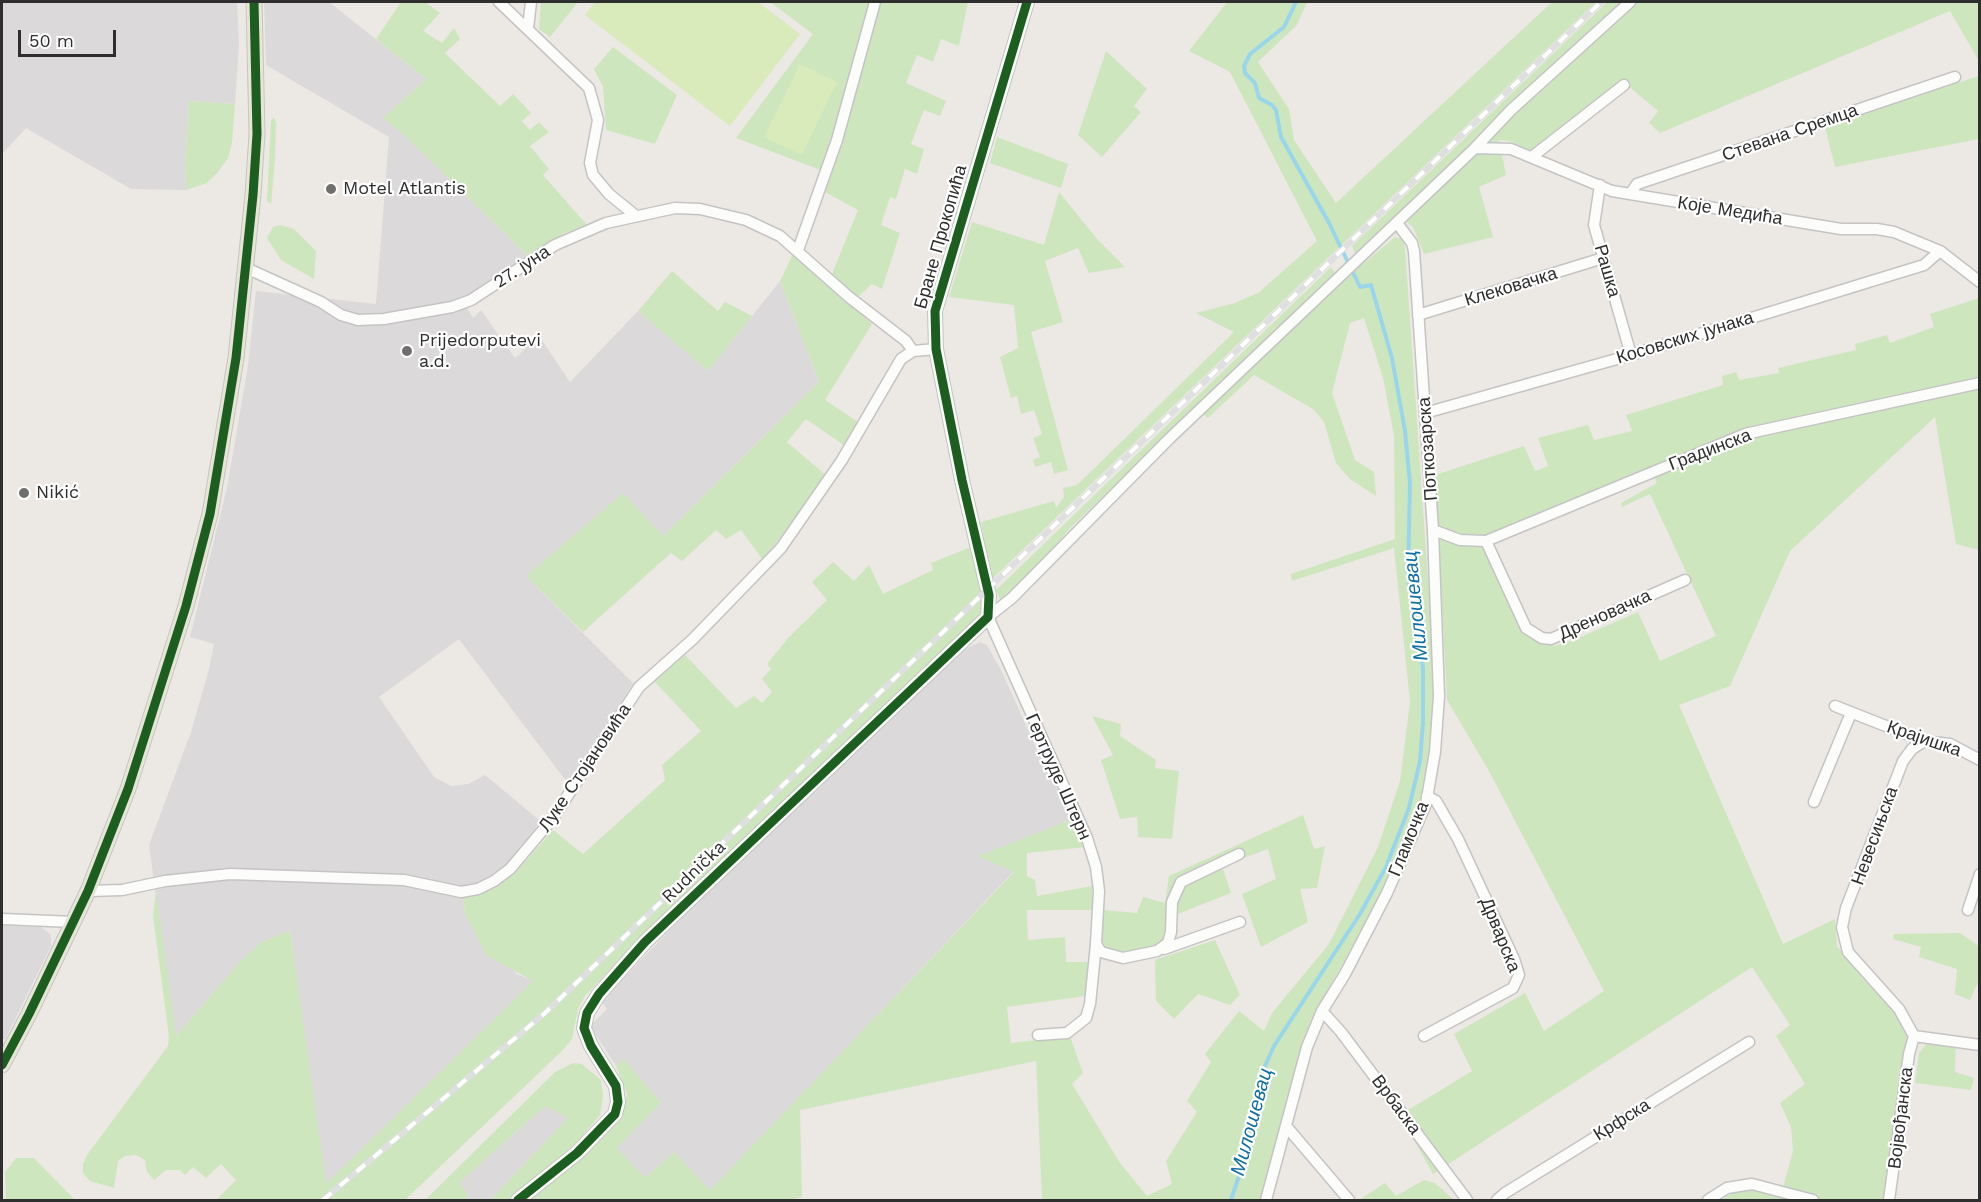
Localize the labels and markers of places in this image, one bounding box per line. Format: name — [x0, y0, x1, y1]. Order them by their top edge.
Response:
place label: Motel Atlantis — [343, 178, 466, 200]
marker: Motel Atlantis — [324, 182, 338, 196]
place label: Prijedorputevi a.d. — [419, 330, 541, 372]
marker: Prijedorputevi a.d. — [400, 344, 414, 358]
place label: Nikić — [36, 482, 79, 504]
marker: Nikić — [17, 486, 31, 500]

